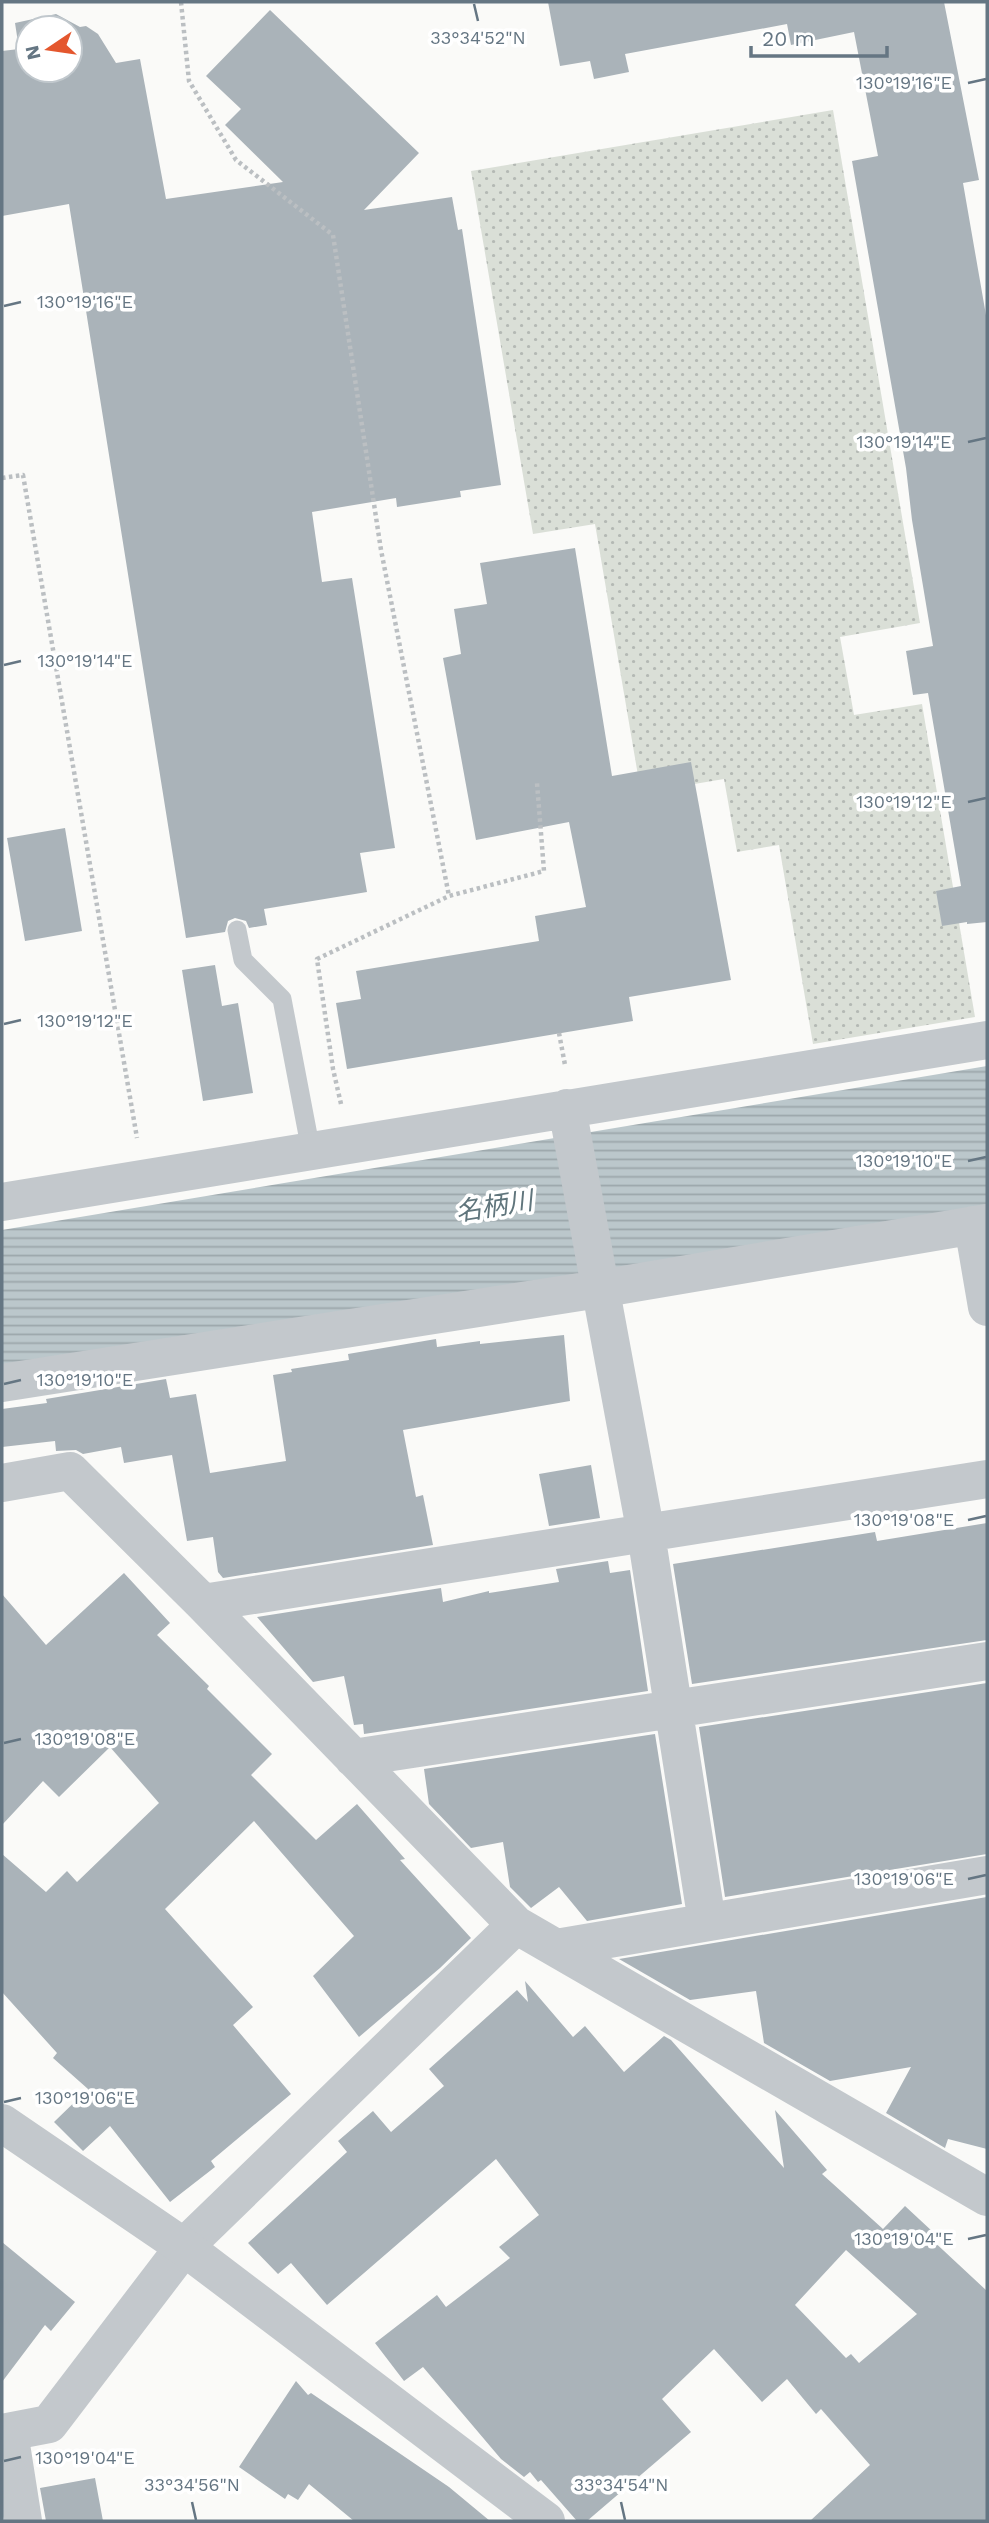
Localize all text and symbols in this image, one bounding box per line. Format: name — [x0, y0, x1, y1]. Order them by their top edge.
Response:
north arrow — [14, 14, 84, 84]
scale bar — [751, 14, 888, 58]
text: 20 m — [762, 26, 814, 51]
text: 33°34'52"N — [430, 27, 526, 48]
text: N — [20, 43, 46, 62]
text: 130°19'16"E — [856, 72, 952, 93]
text: 130°19'16"E — [37, 291, 133, 312]
text: 130°19'14"E — [856, 431, 952, 452]
text: 130°19'14"E — [37, 650, 133, 671]
text: 130°19'12"E — [856, 791, 952, 812]
text: 130°19'12"E — [37, 1010, 133, 1031]
text: 130°19'10"E — [856, 1150, 952, 1171]
water label: 名柄川 — [453, 1185, 538, 1227]
text: 130°19'10"E — [37, 1369, 133, 1390]
text: 130°19'08"E — [854, 1509, 954, 1530]
text: 130°19'08"E — [35, 1728, 135, 1749]
text: 130°19'06"E — [854, 1868, 954, 1889]
text: 130°19'06"E — [35, 2087, 135, 2108]
text: 130°19'04"E — [854, 2228, 954, 2249]
text: 130°19'04"E — [35, 2447, 135, 2468]
text: 33°34'56"N — [144, 2474, 240, 2495]
text: 33°34'54"N — [573, 2474, 669, 2495]

